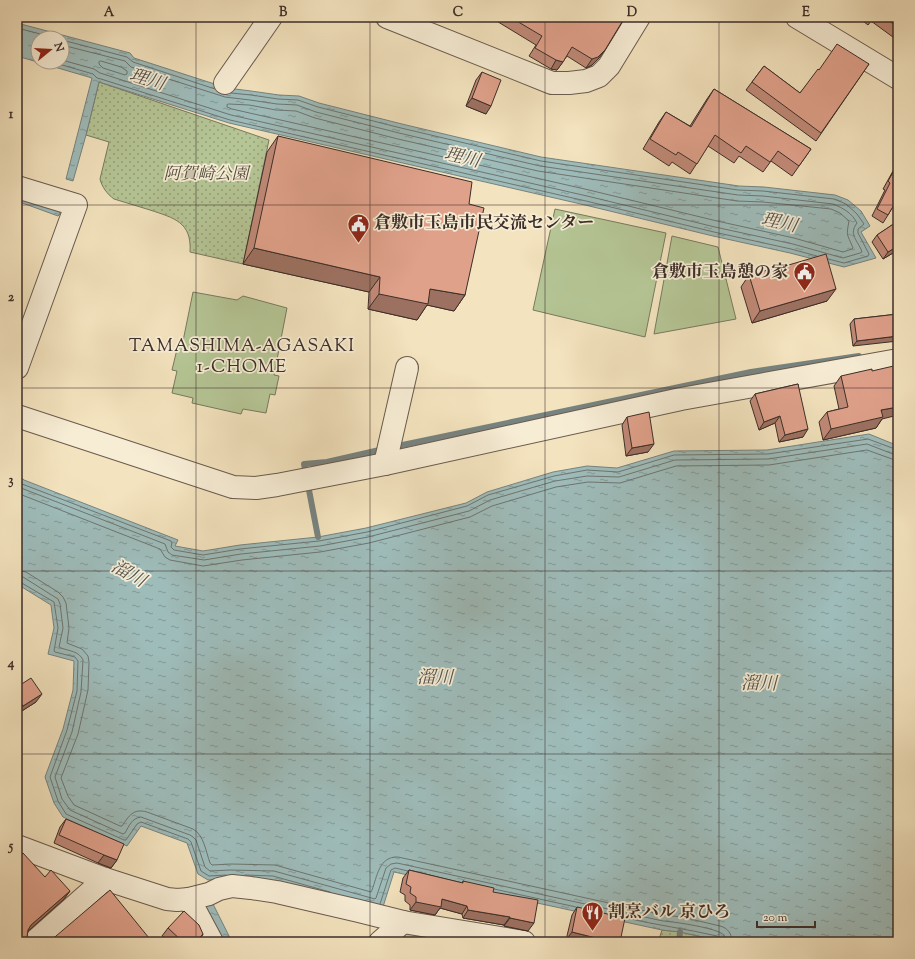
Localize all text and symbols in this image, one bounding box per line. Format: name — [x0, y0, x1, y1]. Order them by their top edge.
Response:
text: A — [104, 4, 115, 22]
text: B — [279, 4, 288, 22]
text: C — [453, 4, 463, 22]
text: D — [627, 4, 637, 22]
text: E — [802, 4, 810, 22]
north arrow — [30, 30, 70, 70]
text: N — [49, 40, 68, 54]
water label: 理川 — [126, 63, 170, 99]
text: 1 — [9, 106, 14, 124]
water label: 理川 — [442, 142, 484, 176]
park label: 阿賀崎公園 — [164, 163, 251, 187]
water label: 理川 — [759, 208, 801, 241]
public building icon: 倉敷市玉島市民交流センター — [345, 211, 371, 244]
place label: 倉敷市玉島市民交流センター — [374, 212, 594, 236]
public building icon: 倉敷市玉島憩の家 — [791, 260, 817, 293]
place label: 倉敷市玉島憩の家 — [652, 261, 788, 285]
text: 2 — [8, 289, 15, 307]
district label: TAMASHIMA-AGASAKI 1-CHOME — [129, 334, 355, 381]
text: 3 — [8, 472, 14, 490]
water label: 溜川 — [106, 555, 152, 596]
text: 4 — [7, 655, 15, 673]
water label: 溜川 — [417, 666, 455, 692]
water label: 溜川 — [741, 672, 779, 698]
text: 5 — [8, 838, 14, 856]
restaurant icon: 割烹バル 京ひろ — [580, 900, 606, 933]
place label: 割烹バル 京ひろ — [608, 901, 731, 925]
scale bar — [757, 903, 815, 929]
text: 20 m — [763, 909, 788, 927]

